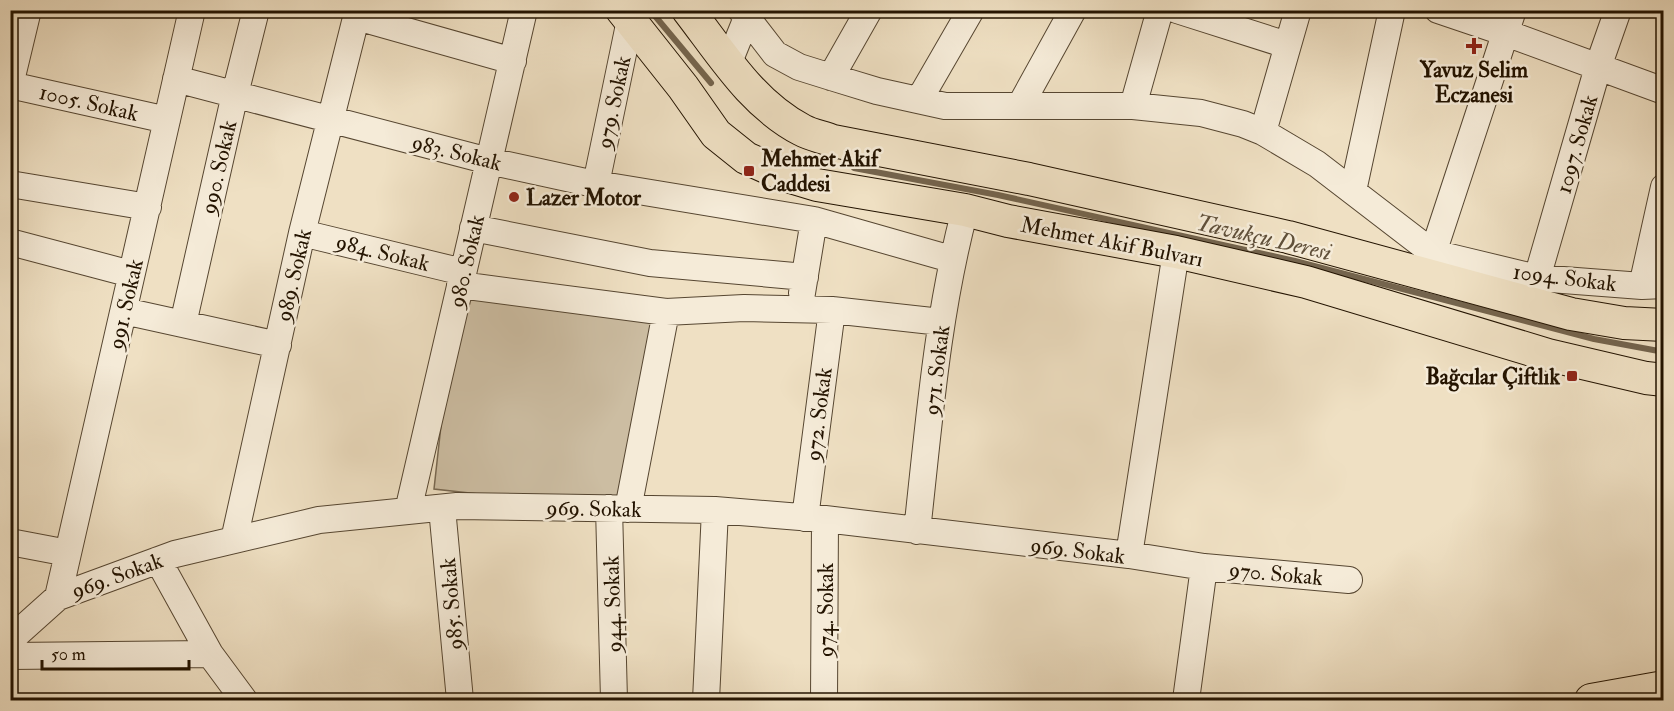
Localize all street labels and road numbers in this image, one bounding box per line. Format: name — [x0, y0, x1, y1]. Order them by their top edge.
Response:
street label: 979. Sokak — [590, 53, 638, 153]
street label: 1005. Sokak — [36, 78, 142, 128]
street label: 1097. Sokak — [1550, 91, 1605, 197]
street label: 990. Sokak — [194, 117, 243, 219]
street label: 983. Sokak — [407, 128, 505, 178]
street label: Mehmet Akif Bulvarı — [1018, 211, 1206, 273]
street label: 980. Sokak — [442, 212, 491, 312]
street label: 989. Sokak — [269, 226, 318, 326]
street label: 984. Sokak — [331, 227, 433, 278]
street label: 991. Sokak — [102, 256, 150, 354]
street label: 1094. Sokak — [1511, 258, 1619, 298]
street label: 971. Sokak — [917, 323, 956, 419]
street label: 972. Sokak — [799, 365, 839, 465]
street label: 969. Sokak — [544, 494, 642, 524]
street label: 969. Sokak — [1027, 531, 1127, 571]
street label: 969. Sokak — [66, 546, 167, 606]
street label: 944. Sokak — [597, 555, 629, 655]
street label: 985. Sokak — [434, 556, 470, 653]
street label: 970. Sokak — [1226, 556, 1324, 592]
street label: 974. Sokak — [812, 562, 840, 659]

